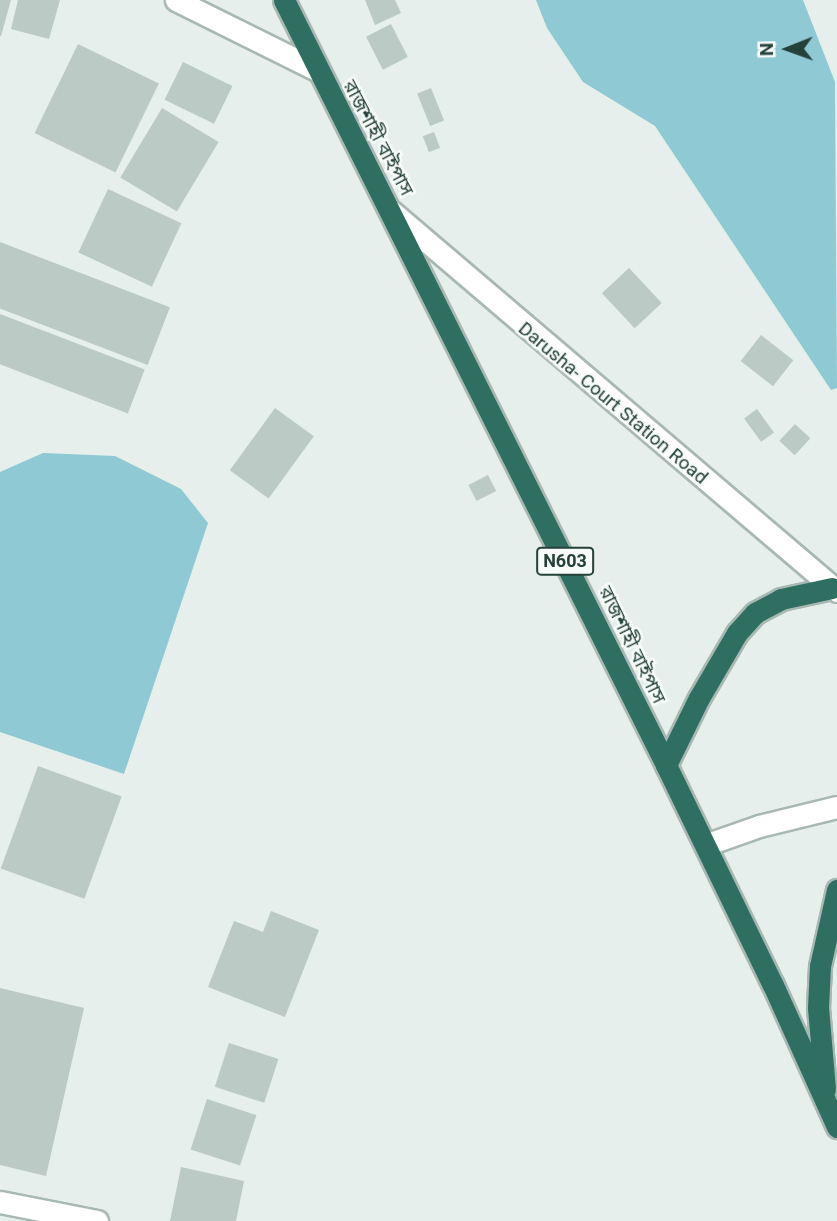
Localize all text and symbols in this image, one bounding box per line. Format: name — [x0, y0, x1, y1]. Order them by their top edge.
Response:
north arrow — [753, 14, 823, 84]
text: N — [755, 42, 778, 56]
street label: রাজশাহী বাইপাস — [338, 76, 418, 200]
street label: Darusha- Court Station Road — [514, 317, 712, 489]
road number: N603 — [535, 546, 595, 576]
street label: রাজশাহী বাইপাস — [594, 583, 670, 707]

